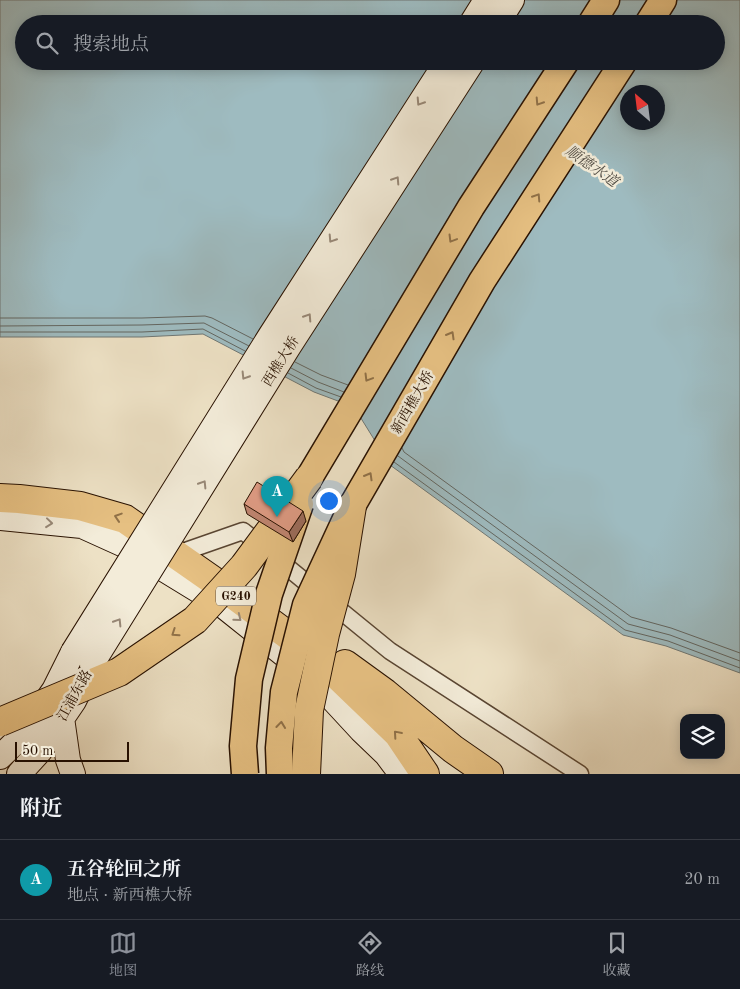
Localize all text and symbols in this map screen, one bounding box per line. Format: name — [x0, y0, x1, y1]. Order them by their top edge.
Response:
search box — [15, 15, 725, 70]
icon: search — [33, 29, 61, 57]
text: 搜索地点 — [73, 36, 149, 55]
north arrow — [620, 85, 665, 130]
one-way arrow — [417, 97, 426, 106]
one-way arrow — [536, 97, 546, 106]
water label: 顺德水道 — [562, 142, 623, 192]
one-way arrow — [390, 176, 400, 185]
one-way arrow — [530, 193, 540, 202]
one-way arrow — [329, 233, 338, 242]
one-way arrow — [448, 233, 458, 242]
one-way arrow — [302, 313, 311, 322]
one-way arrow — [445, 331, 455, 340]
street label: 西樵大桥 — [259, 334, 302, 389]
street label: 新西樵大桥 — [388, 368, 436, 436]
one-way arrow — [241, 370, 251, 379]
one-way arrow — [365, 373, 375, 382]
one-way arrow — [363, 472, 373, 481]
pin: A — [261, 476, 293, 517]
one-way arrow — [197, 481, 207, 490]
your location — [316, 488, 342, 514]
one-way arrow — [114, 513, 122, 523]
one-way arrow — [45, 517, 53, 528]
road number: G240 — [216, 586, 256, 606]
one-way arrow — [232, 613, 241, 622]
one-way arrow — [111, 619, 121, 628]
one-way arrow — [171, 627, 181, 636]
street label: 江浦东路 — [54, 667, 95, 723]
map controls — [680, 714, 725, 759]
button: layers — [680, 714, 725, 759]
one-way arrow — [275, 721, 286, 729]
one-way arrow — [393, 731, 402, 740]
scale bar — [15, 739, 129, 762]
text: 50 m — [22, 744, 53, 758]
text: 附近 — [20, 799, 62, 820]
text: 五谷轮回之所 — [67, 861, 181, 880]
text: A — [30, 872, 42, 888]
text: 20 m — [684, 872, 720, 888]
text: 地点 · 新西樵大桥 — [67, 888, 192, 904]
tab: 地图 — [109, 929, 137, 980]
tab: 路线 — [356, 929, 384, 980]
tab: 收藏 — [603, 929, 631, 980]

